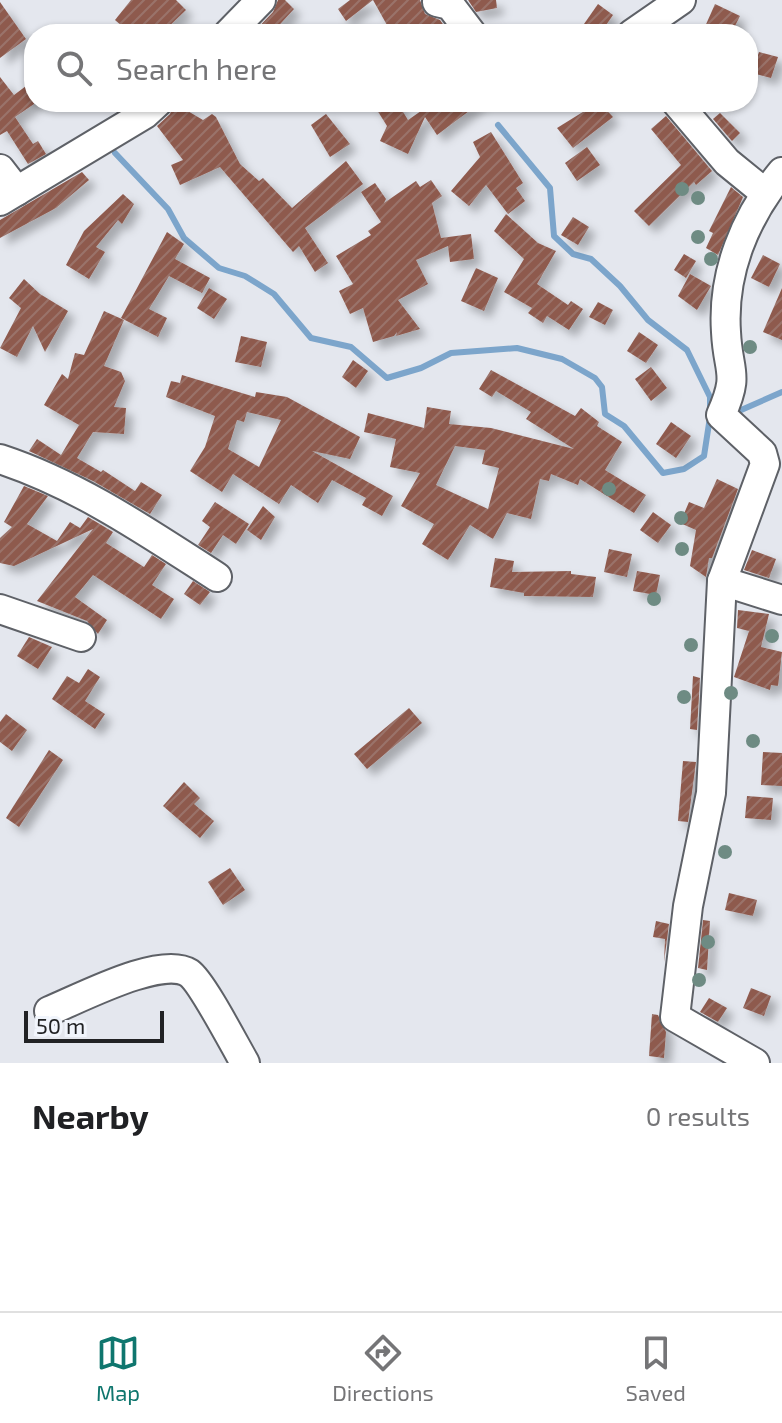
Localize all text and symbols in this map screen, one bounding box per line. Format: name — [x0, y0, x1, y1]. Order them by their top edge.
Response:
search box — [24, 24, 758, 112]
icon: search — [52, 46, 96, 90]
text: Search here — [116, 50, 277, 86]
scale bar — [24, 1007, 164, 1043]
text: 50 m — [36, 1012, 85, 1038]
text: Nearby — [32, 1095, 149, 1136]
text: 0 results — [646, 1100, 750, 1131]
tab: Map — [96, 1331, 140, 1405]
tab: Directions — [332, 1331, 434, 1405]
tab: Saved — [626, 1331, 686, 1405]

